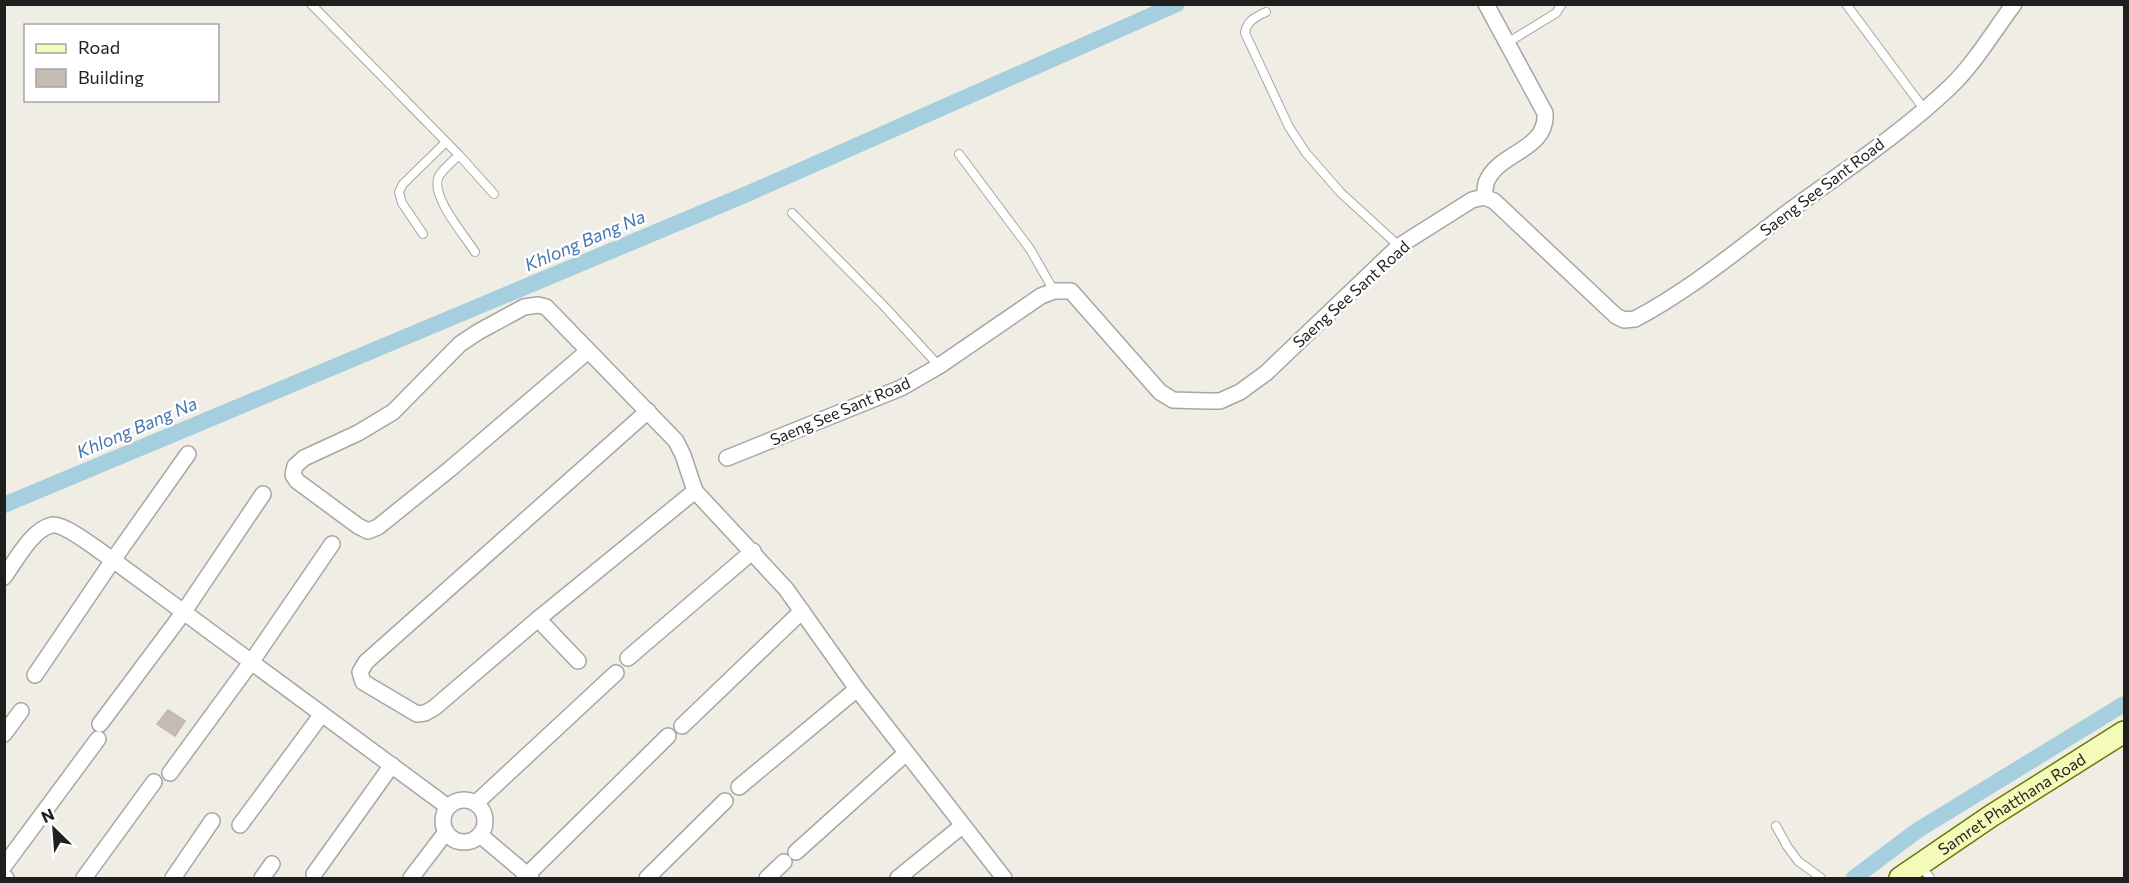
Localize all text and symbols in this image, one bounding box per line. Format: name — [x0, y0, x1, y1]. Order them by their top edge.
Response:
legend — [24, 24, 219, 102]
text: Road — [78, 36, 120, 58]
text: Building — [78, 66, 144, 88]
street label: Saeng See Sant Road — [1756, 134, 1887, 239]
water label: Khlong Bang Na — [521, 205, 648, 275]
street label: Saeng See Sant Road — [1288, 236, 1413, 351]
street label: Saeng See Sant Road — [767, 372, 913, 449]
water label: Khlong Bang Na — [73, 392, 200, 462]
street label: Samret Phatthana Road — [1934, 749, 2089, 858]
north arrow — [24, 799, 84, 859]
text: N — [38, 804, 57, 826]

